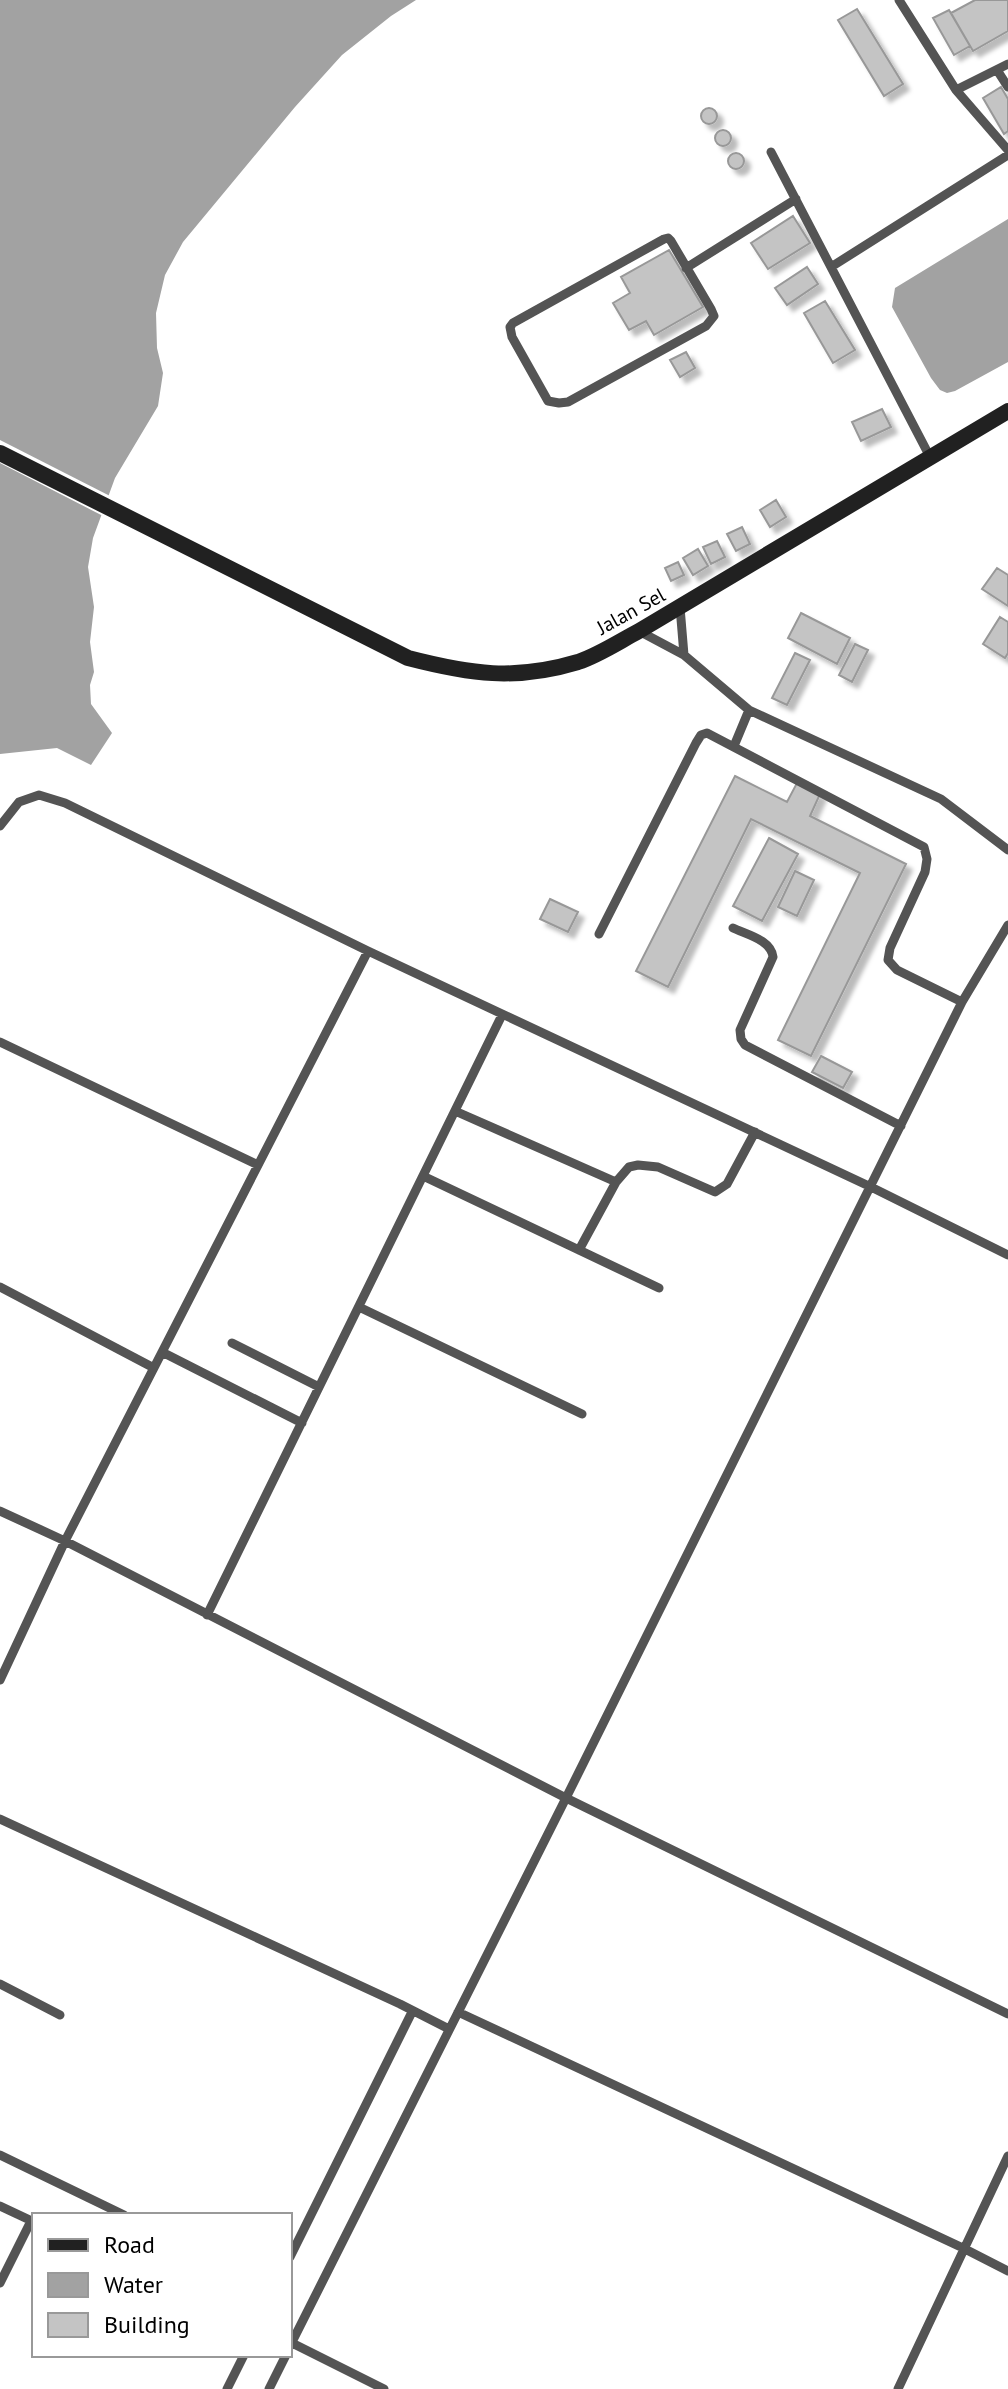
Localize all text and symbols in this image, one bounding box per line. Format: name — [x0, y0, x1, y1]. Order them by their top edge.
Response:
street label: Jalan Sel — [591, 582, 670, 641]
legend — [32, 2213, 292, 2357]
text: Road — [104, 2229, 155, 2260]
text: Water — [104, 2269, 163, 2300]
text: Building — [104, 2309, 190, 2340]

